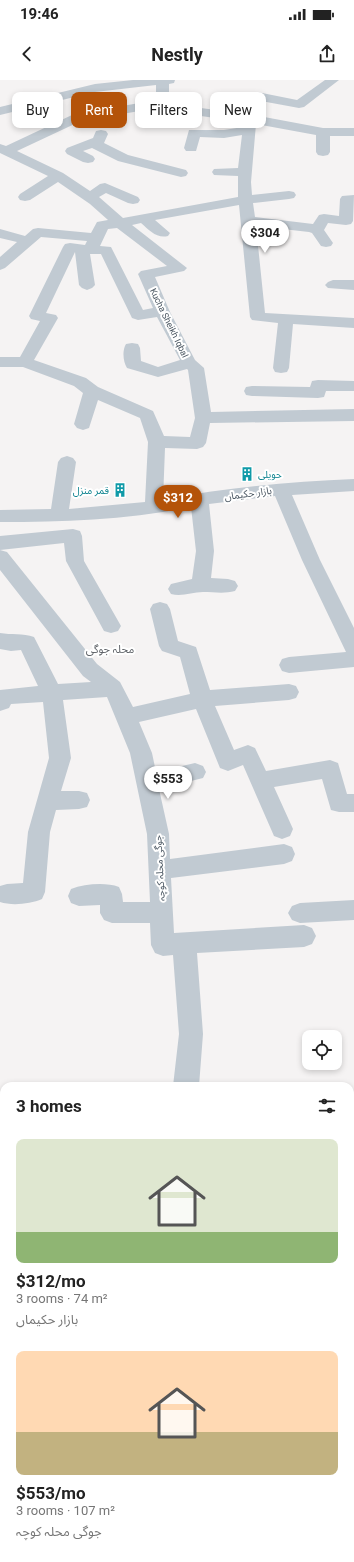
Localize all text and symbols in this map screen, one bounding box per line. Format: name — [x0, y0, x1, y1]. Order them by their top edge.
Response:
text: 19:46 — [20, 5, 59, 23]
icon: back — [16, 43, 38, 65]
icon: share — [316, 43, 338, 65]
text: Nestly — [151, 44, 203, 65]
chip: Buy — [12, 92, 63, 128]
chip: Rent — [71, 92, 127, 128]
chip: Filters — [135, 92, 202, 128]
chip: New — [210, 92, 266, 128]
pin: $304 — [241, 220, 289, 254]
text: $304 — [250, 225, 280, 240]
street label: Kucha Sheikh Iqbal — [148, 287, 190, 359]
building icon: حویلی — [239, 466, 255, 482]
place label: حویلی — [258, 469, 282, 481]
building icon: قمر منزل — [112, 482, 128, 498]
place label: قمر منزل — [73, 485, 110, 497]
pin: $312 — [154, 485, 202, 519]
street label: بازار حکیماں — [224, 485, 273, 503]
text: $312 — [163, 490, 193, 505]
district label: محلہ جوگی — [86, 643, 134, 656]
pin: $553 — [144, 766, 192, 800]
text: $553 — [153, 771, 183, 786]
street label: جوگی محلہ کوچہ — [152, 835, 168, 901]
map controls — [302, 1030, 342, 1070]
button: locate — [302, 1030, 342, 1070]
icon: filters — [316, 1095, 338, 1117]
text: 3 homes — [16, 1096, 82, 1116]
icon: home — [141, 1165, 213, 1237]
text: $312/mo — [16, 1271, 86, 1291]
text: 3 rooms · 74 m² — [16, 1291, 108, 1306]
text: بازار حکیماں — [16, 1312, 78, 1327]
icon: home — [141, 1377, 213, 1449]
text: $553/mo — [16, 1483, 86, 1503]
text: 3 rooms · 107 m² — [16, 1503, 115, 1518]
text: جوگی محلہ کوچہ — [16, 1524, 102, 1539]

